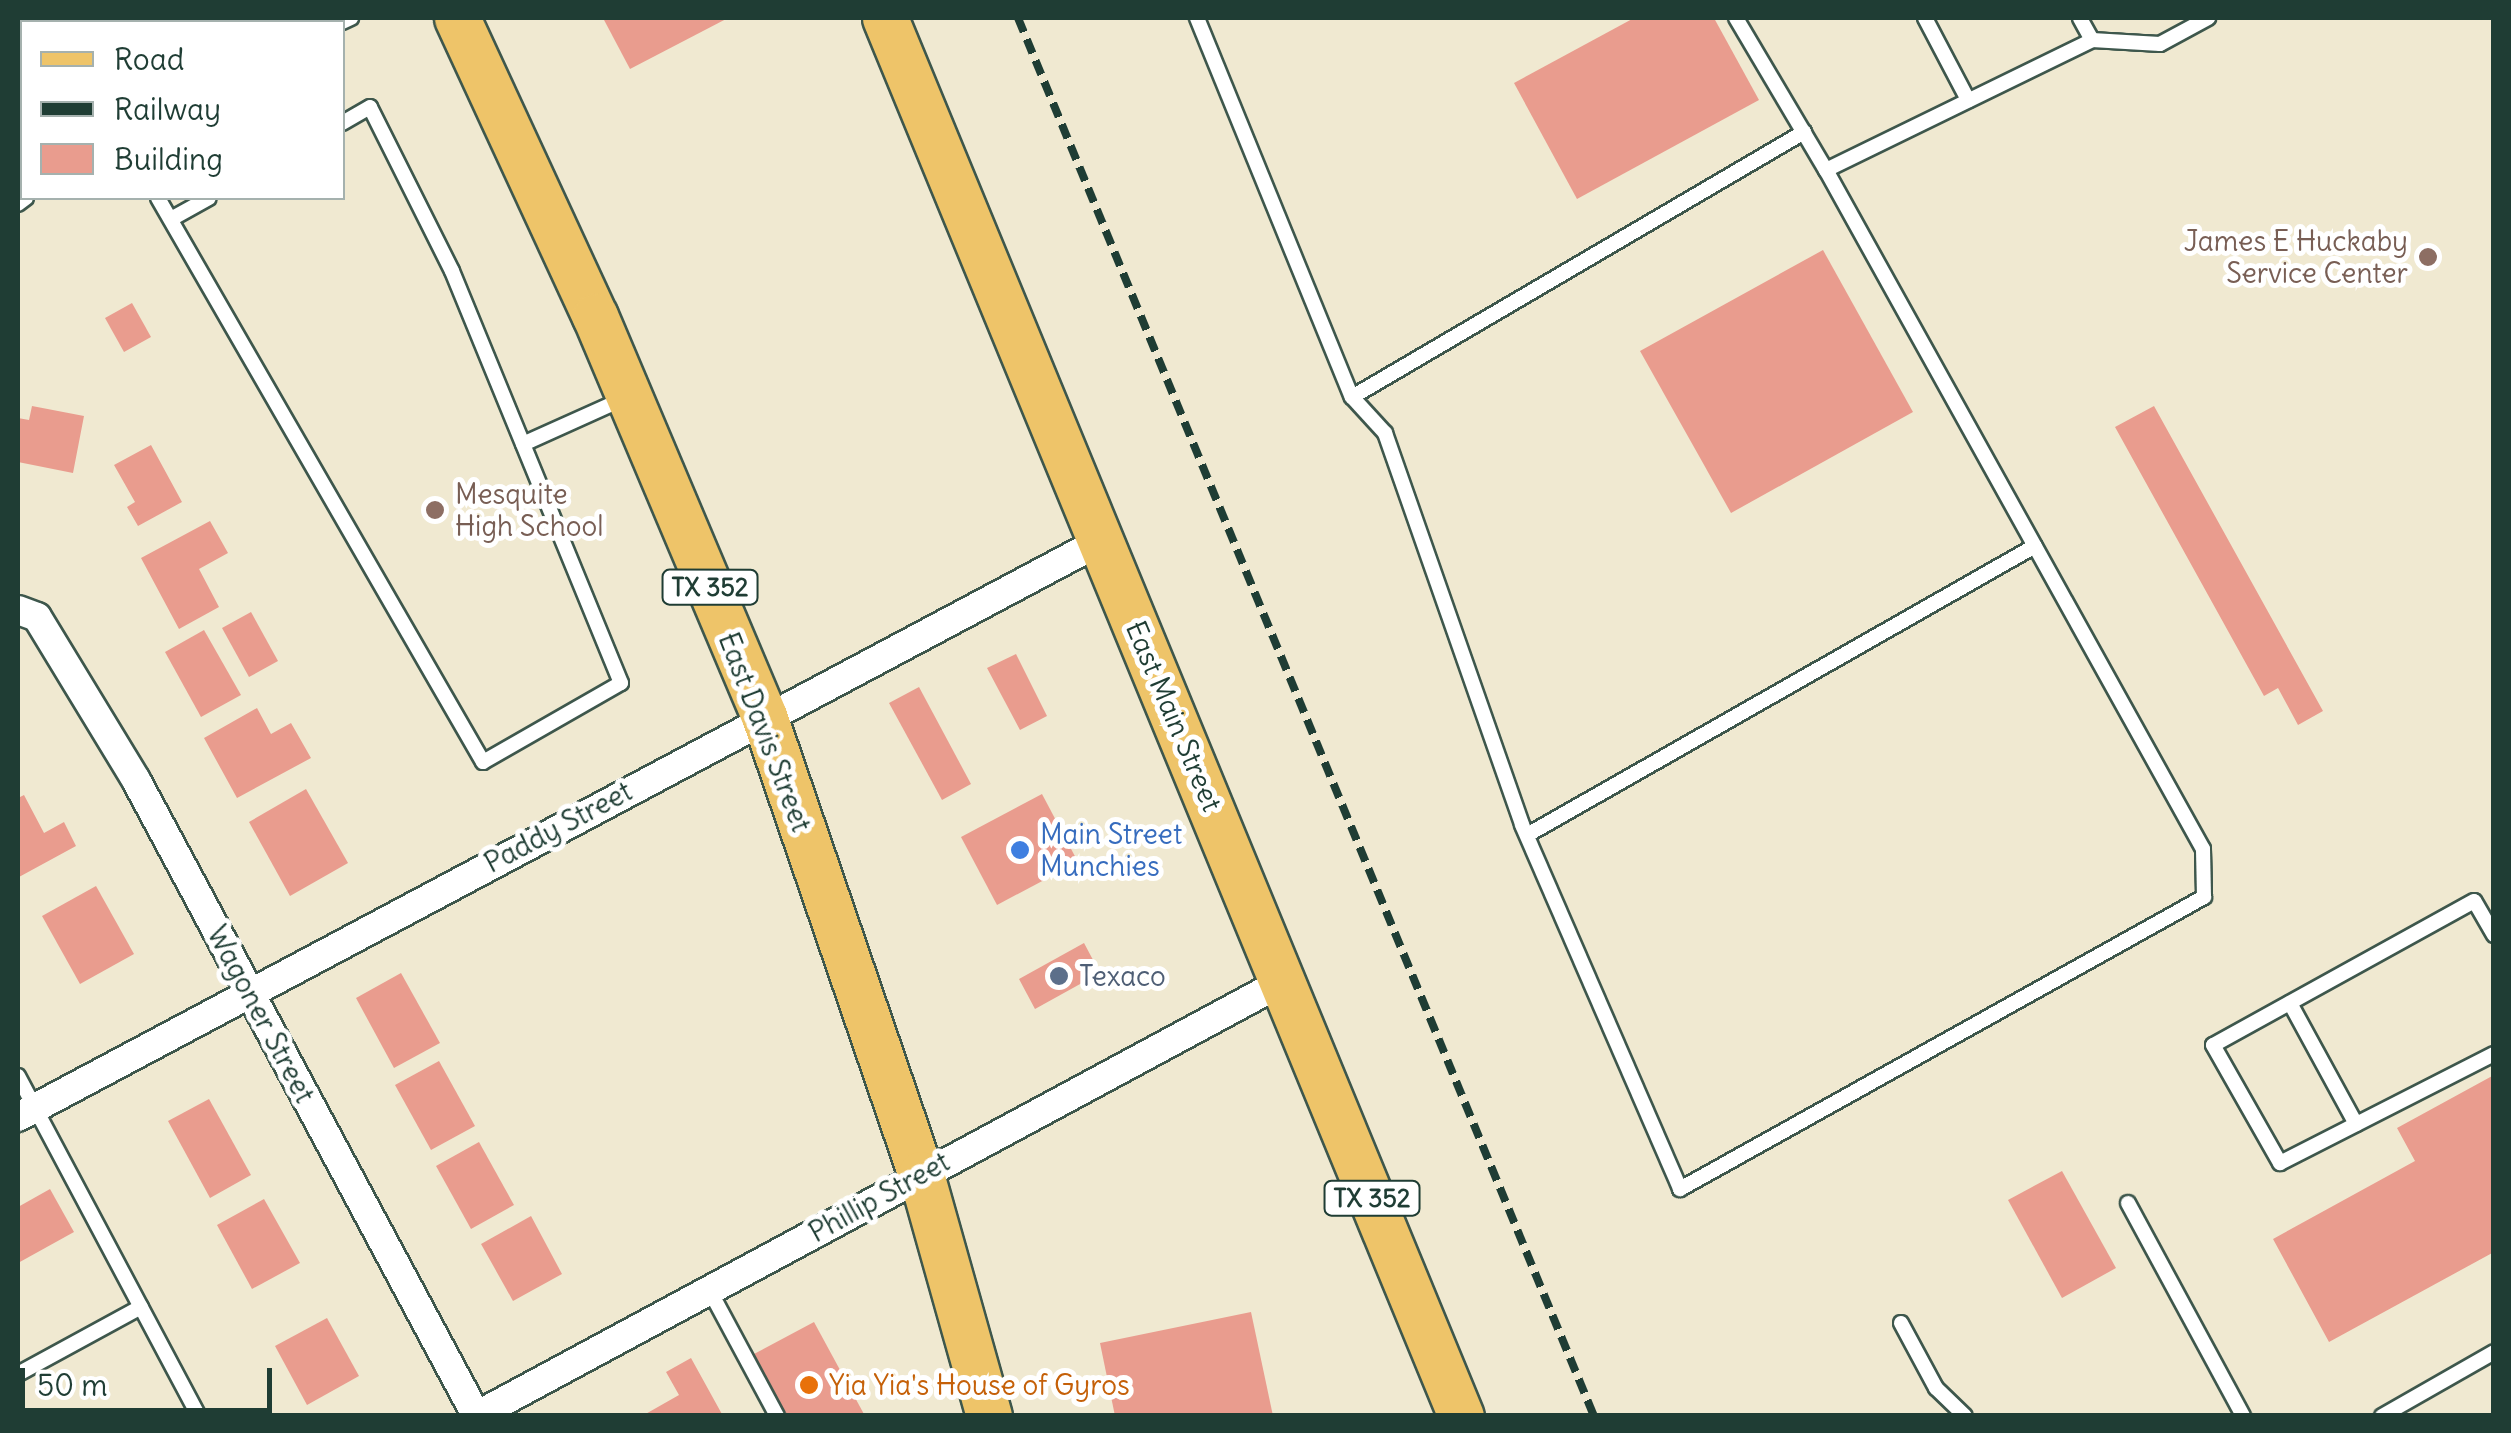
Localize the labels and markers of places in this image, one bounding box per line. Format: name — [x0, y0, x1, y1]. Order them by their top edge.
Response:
place label: James E Huckaby Service Center — [2184, 224, 2408, 290]
marker: James E Huckaby Service Center — [2417, 246, 2439, 268]
place label: Mesquite High School — [455, 477, 604, 543]
marker: Mesquite High School — [424, 499, 446, 521]
place label: Main Street Munchies — [1040, 817, 1182, 883]
marker: Main Street Munchies — [1009, 839, 1031, 861]
place label: Texaco — [1079, 959, 1166, 993]
marker: Texaco — [1048, 965, 1070, 987]
place label: Yia Yia's House of Gyros — [829, 1368, 1130, 1402]
marker: Yia Yia's House of Gyros — [798, 1374, 820, 1396]

